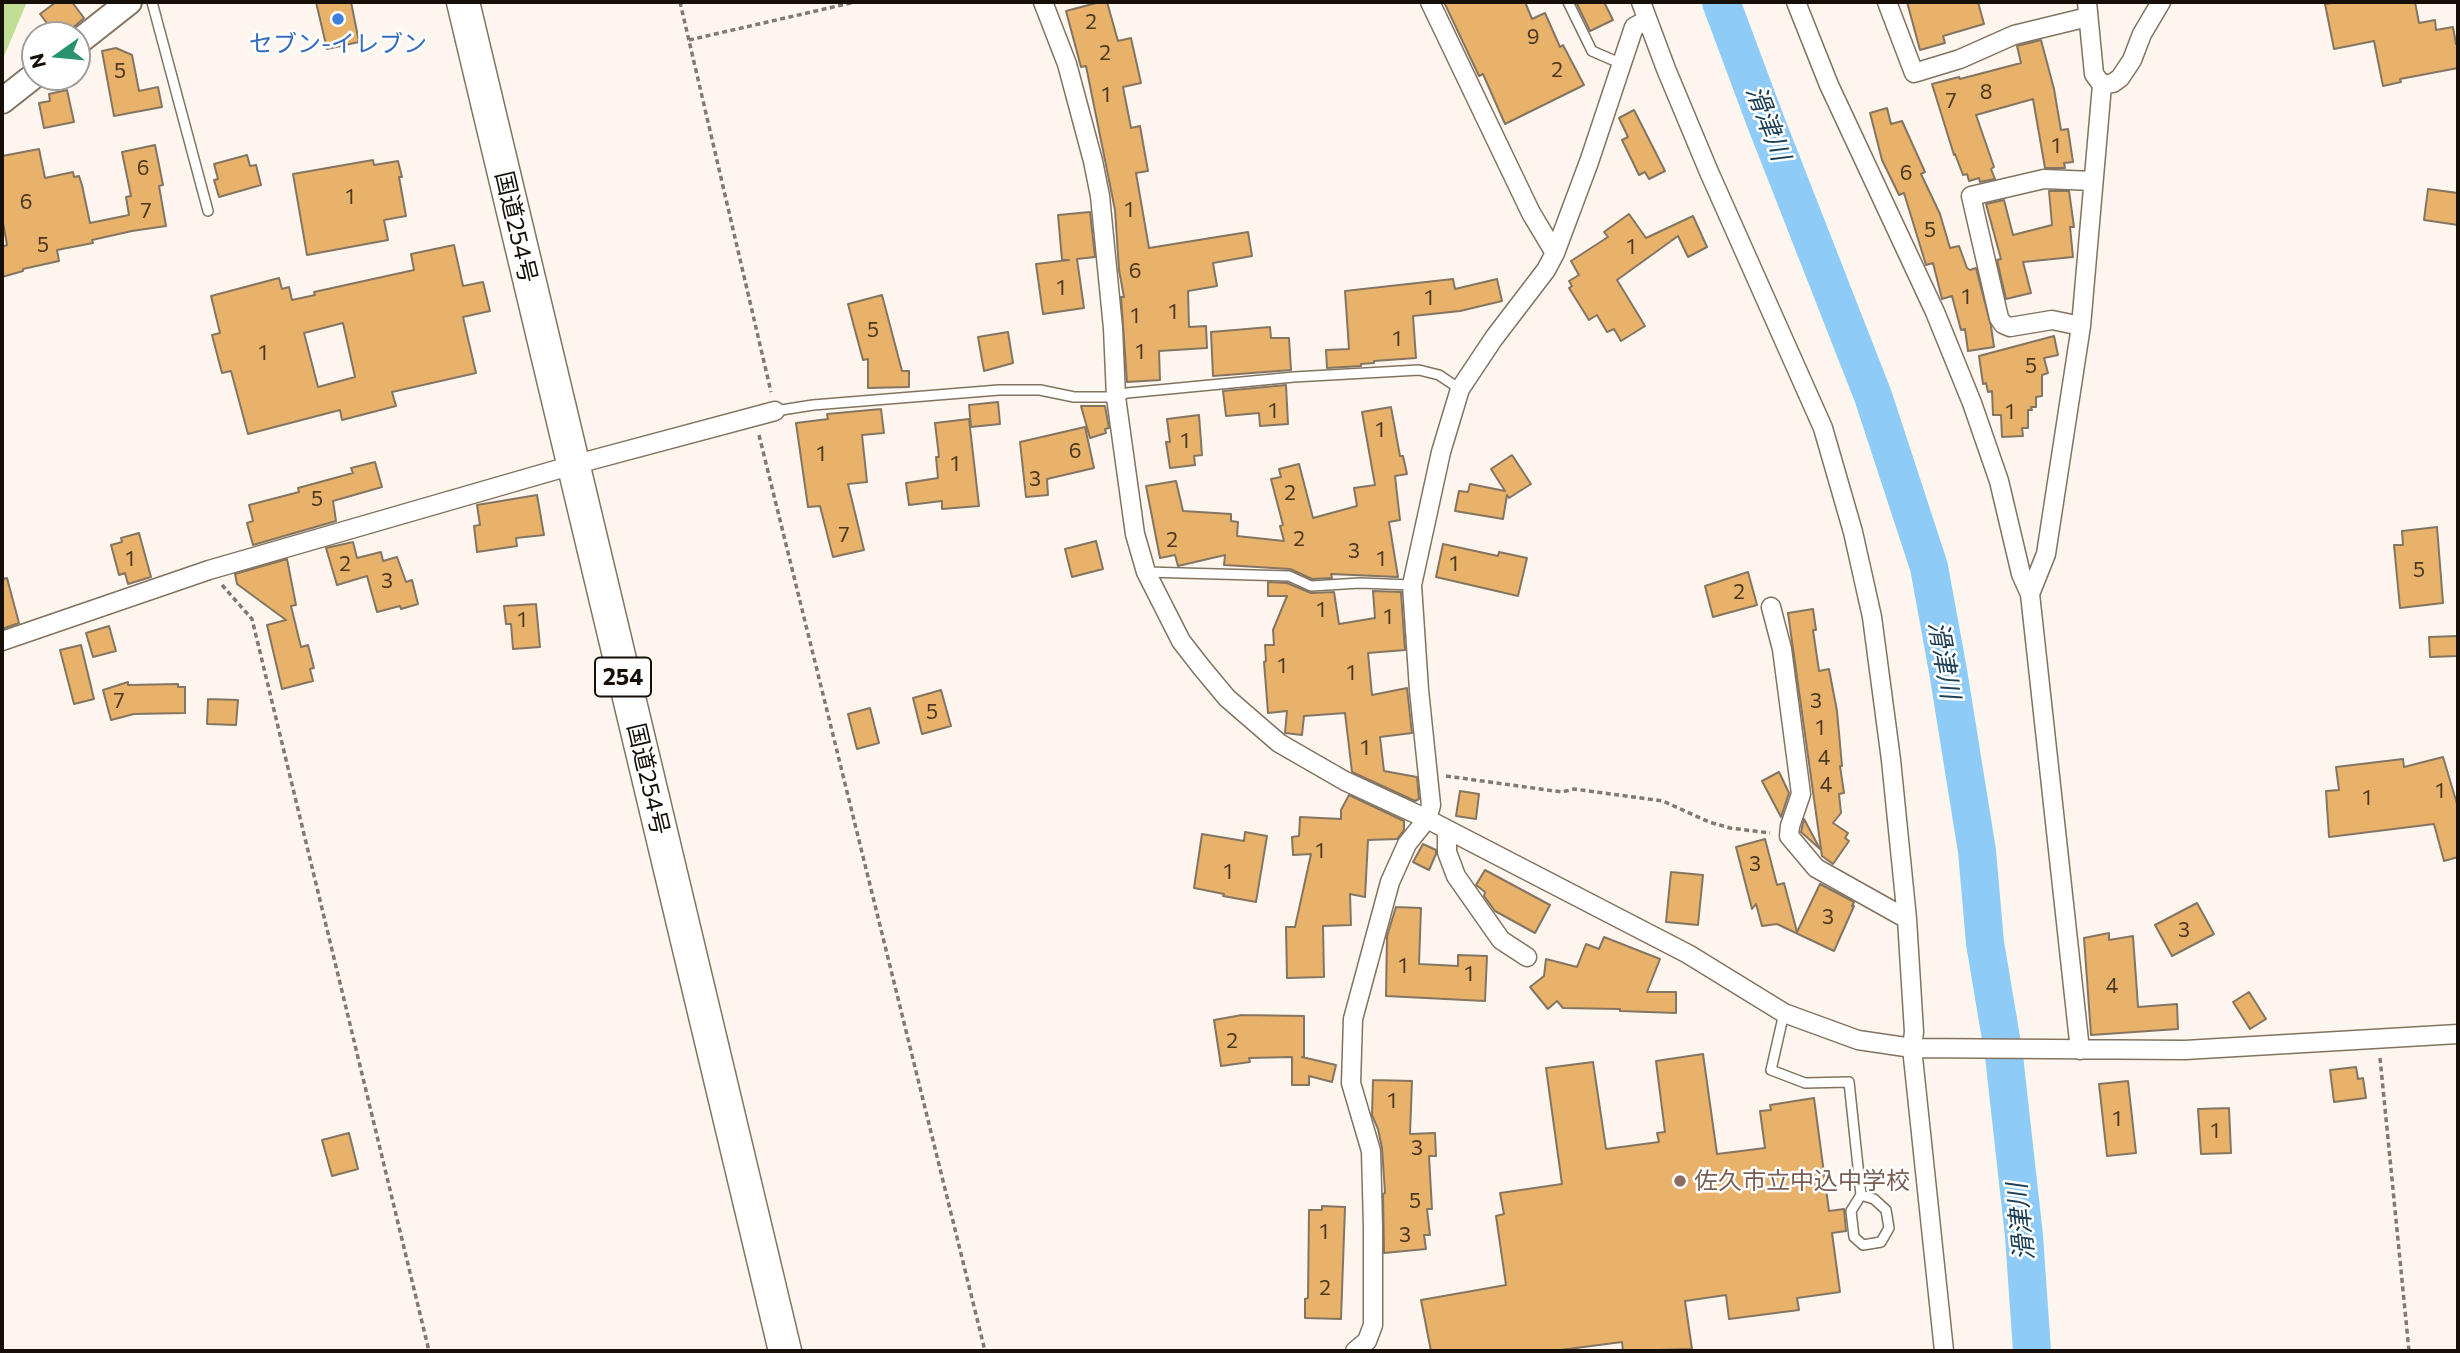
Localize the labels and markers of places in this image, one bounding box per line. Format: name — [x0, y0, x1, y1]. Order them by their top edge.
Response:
marker: セブン-イレブン — [330, 11, 346, 27]
place label: セブン-イレブン — [249, 30, 427, 58]
place label: 佐久市立中込中学校 — [1694, 1167, 1910, 1195]
marker: 佐久市立中込中学校 — [1672, 1173, 1688, 1189]

